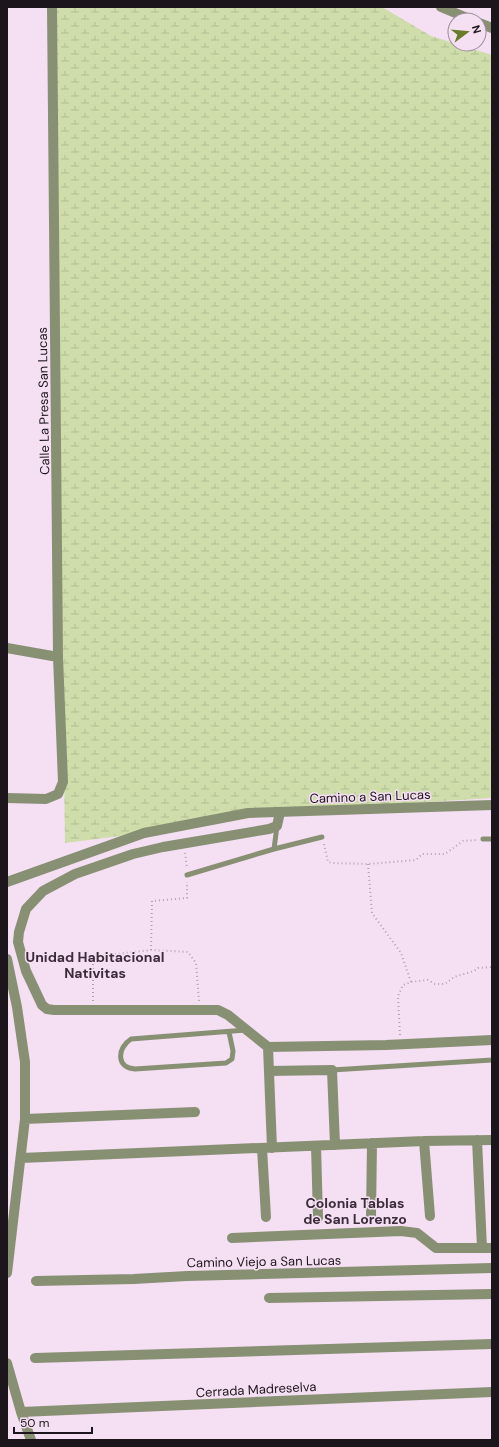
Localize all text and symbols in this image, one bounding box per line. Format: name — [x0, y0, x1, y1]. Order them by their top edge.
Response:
north arrow — [447, 12, 487, 52]
text: N — [469, 23, 484, 35]
street label: Calle La Presa San Lucas — [34, 327, 53, 475]
street label: Camino a San Lucas — [309, 786, 431, 807]
district label: Unidad Habitacional Nativitas — [26, 948, 164, 982]
district label: Colonia Tablas de San Lorenzo — [303, 1194, 407, 1228]
street label: Camino Viejo a San Lucas — [187, 1252, 341, 1271]
street label: Cerrada Madreselva — [195, 1378, 317, 1401]
scale bar — [14, 1409, 92, 1435]
text: 50 m — [20, 1415, 49, 1431]

